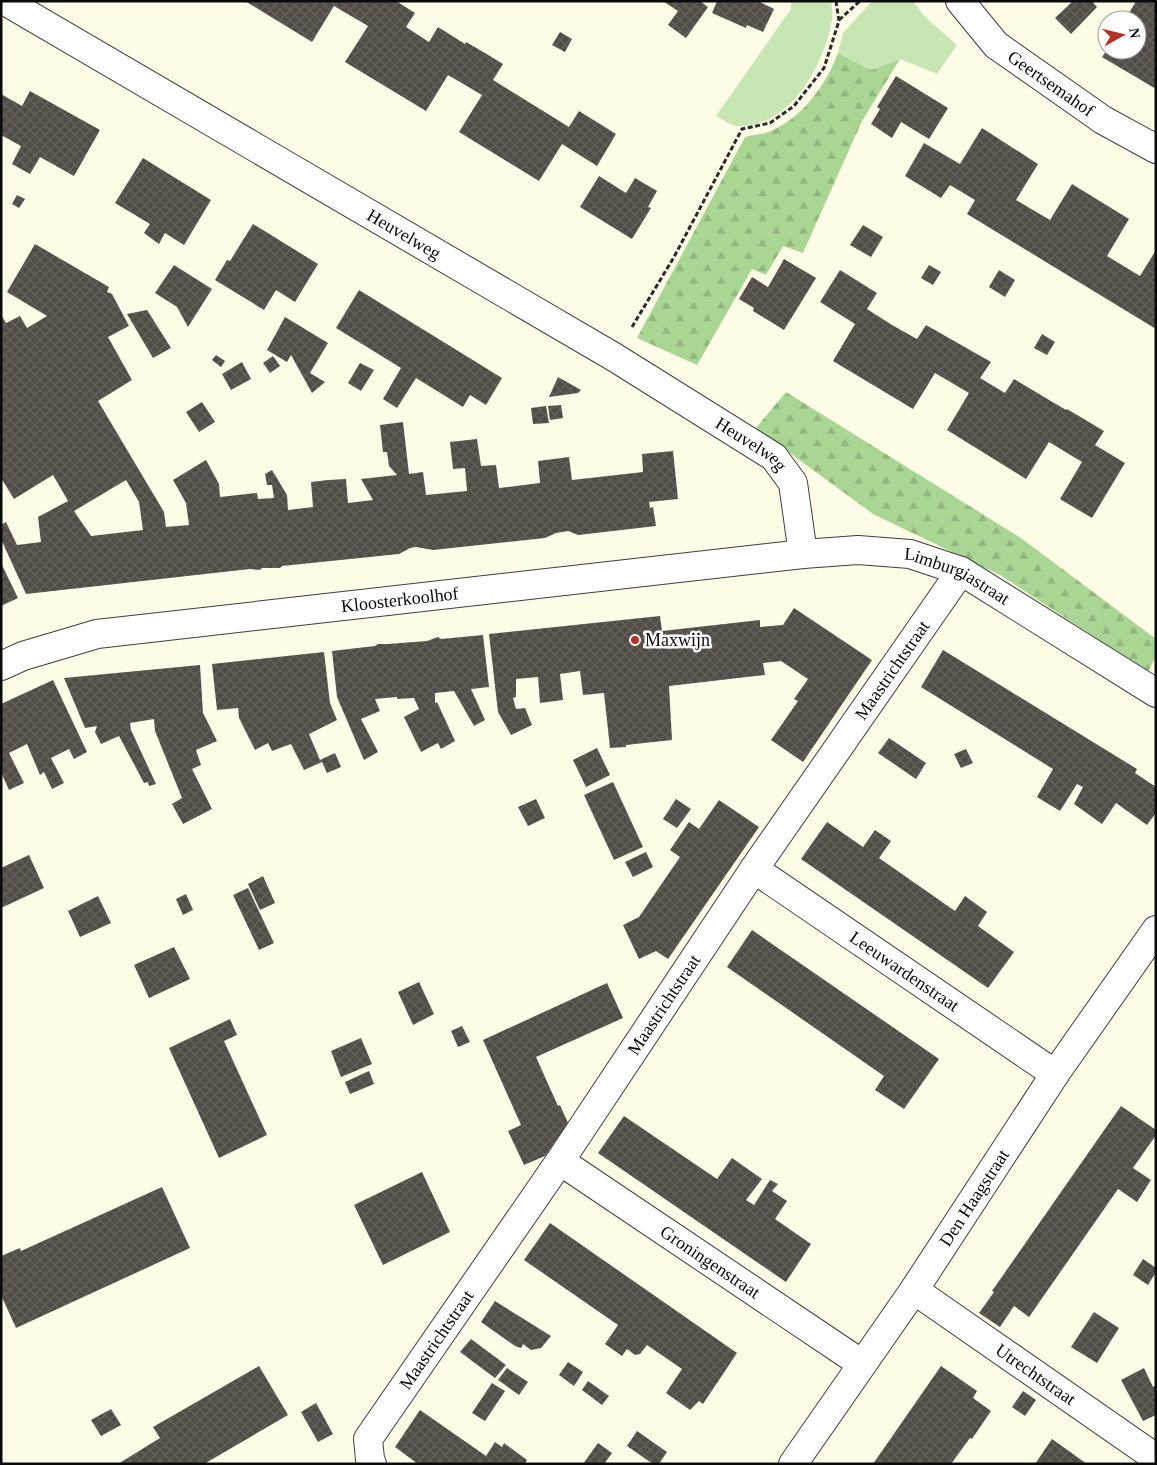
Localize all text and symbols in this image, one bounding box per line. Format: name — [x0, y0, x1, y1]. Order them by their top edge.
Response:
north arrow — [1097, 10, 1147, 60]
text: N — [1126, 27, 1143, 39]
street label: Geertsemahof — [1004, 46, 1098, 121]
street label: Heuvelweg — [363, 205, 444, 263]
street label: Heuvelweg — [712, 413, 791, 475]
street label: Limburgiastraat — [904, 544, 1013, 609]
street label: Kloosterkoolhof — [340, 583, 459, 616]
street label: Maastrichtstraat — [851, 617, 933, 724]
place label: Maxwijn — [645, 630, 710, 650]
marker: Maxwijn — [629, 634, 641, 646]
street label: Leeuwardenstraat — [846, 927, 963, 1016]
street label: Maastrichtstraat — [623, 951, 704, 1059]
street label: Den Haagstraat — [935, 1146, 1013, 1250]
street label: Groningenstraat — [656, 1221, 764, 1303]
street label: Maastrichtstraat — [395, 1286, 478, 1393]
street label: Utrechtstraat — [992, 1340, 1080, 1409]

